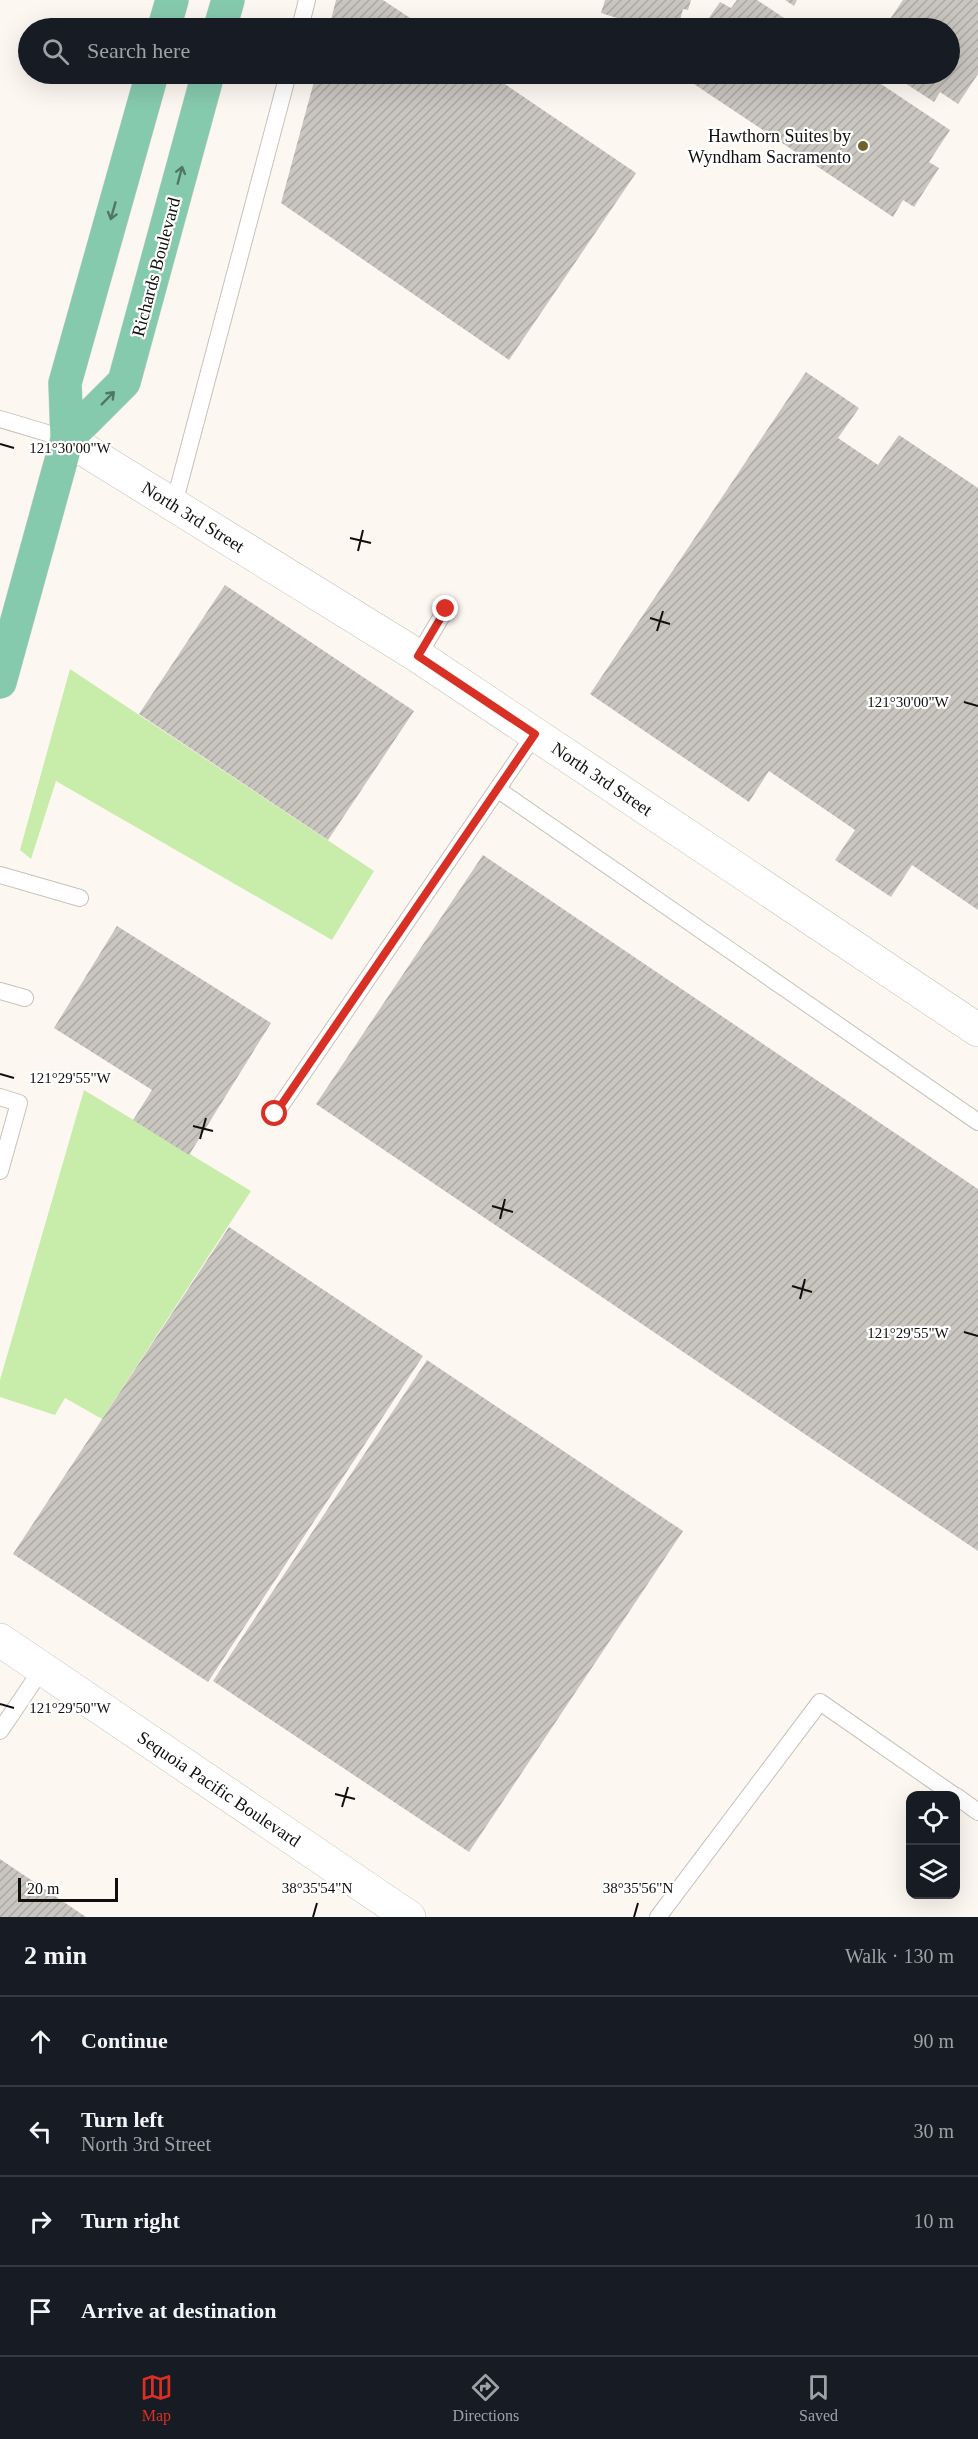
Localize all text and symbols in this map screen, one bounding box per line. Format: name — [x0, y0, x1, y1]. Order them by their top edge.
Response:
search box — [18, 18, 960, 84]
icon: search — [39, 35, 72, 68]
text: Search here — [87, 38, 190, 63]
place label: Hawthorn Suites by Wyndham Sacramento — [688, 126, 851, 167]
marker: Hawthorn Suites by Wyndham Sacramento — [856, 139, 870, 153]
one-way arrow — [175, 166, 187, 185]
street label: Richards Boulevard — [128, 195, 184, 339]
one-way arrow — [107, 201, 118, 220]
one-way arrow — [101, 391, 116, 405]
text: 121°30'00"W — [29, 440, 112, 456]
street label: North 3rd Street — [138, 478, 248, 556]
route end — [432, 595, 458, 621]
text: 121°30'00"W — [867, 694, 950, 710]
street label: North 3rd Street — [548, 738, 656, 820]
text: 121°29'55"W — [29, 1070, 112, 1086]
route start — [261, 1100, 287, 1126]
text: 121°29'55"W — [867, 1325, 950, 1341]
text: 121°29'50"W — [29, 1700, 112, 1716]
street label: Sequoia Pacific Boulevard — [134, 1727, 304, 1851]
map controls — [906, 1791, 960, 1899]
button: locate — [906, 1791, 960, 1845]
button: layers — [906, 1845, 960, 1899]
scale bar — [18, 1875, 118, 1902]
text: 20 m — [27, 1880, 59, 1897]
text: 38°35'54"N — [282, 1880, 352, 1896]
text: 38°35'56"N — [603, 1880, 673, 1896]
text: 2 min — [24, 1941, 87, 1970]
text: Walk · 130 m — [845, 1945, 954, 1967]
icon: ahead — [24, 2025, 57, 2058]
text: Continue — [81, 2028, 168, 2053]
text: 90 m — [913, 2030, 954, 2052]
text: Turn left — [81, 2107, 164, 2132]
icon: left — [24, 2115, 57, 2148]
text: 30 m — [913, 2120, 954, 2142]
text: North 3rd Street — [81, 2133, 211, 2155]
icon: right — [24, 2205, 57, 2238]
text: Turn right — [81, 2208, 180, 2233]
text: 10 m — [913, 2210, 954, 2232]
icon: arrive — [24, 2295, 57, 2328]
text: Arrive at destination — [81, 2298, 277, 2323]
tab: Map — [140, 2371, 173, 2425]
tab: Directions — [453, 2371, 519, 2425]
tab: Saved — [799, 2371, 838, 2425]

